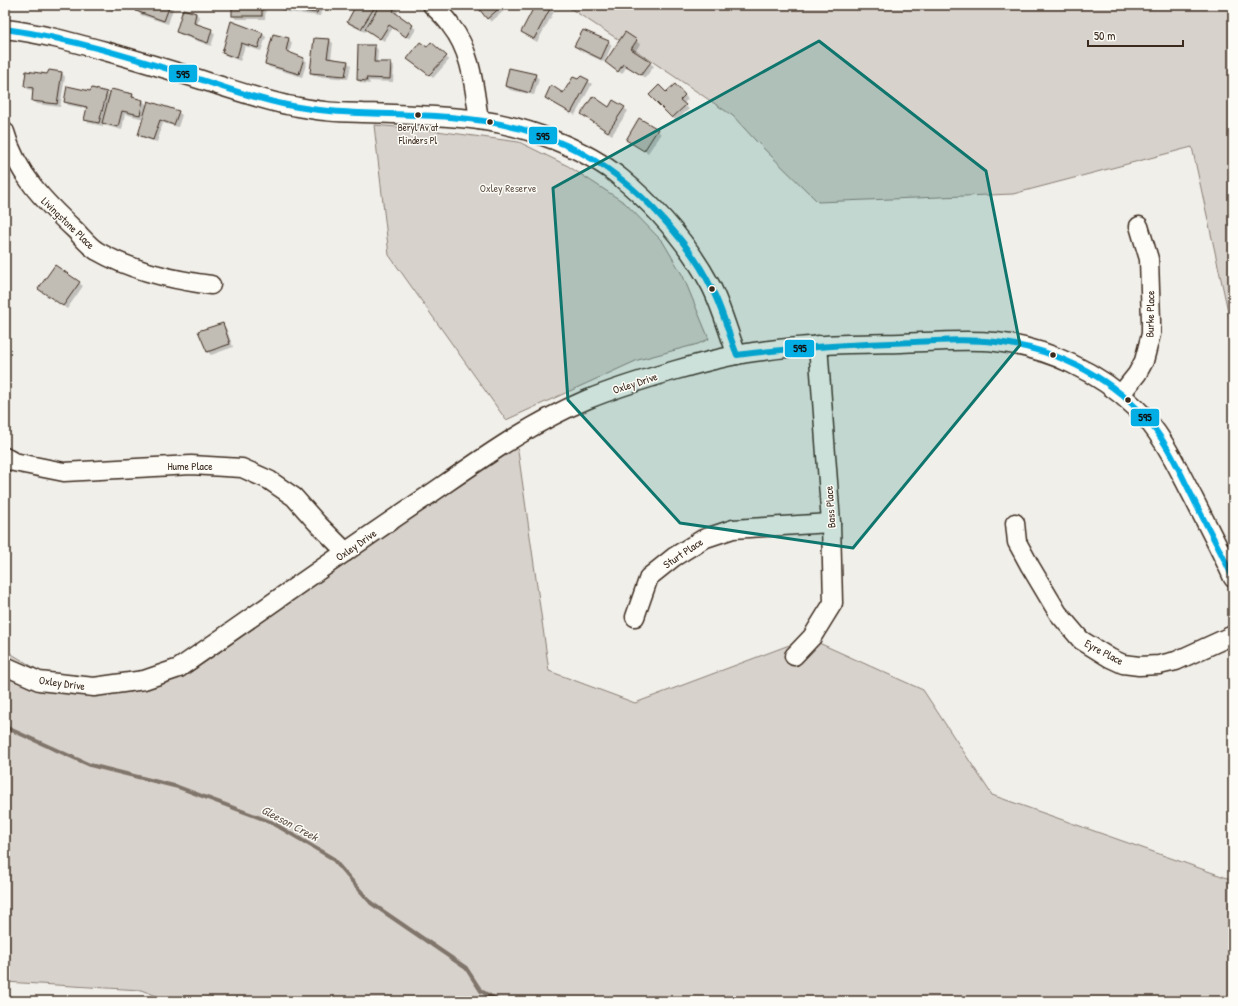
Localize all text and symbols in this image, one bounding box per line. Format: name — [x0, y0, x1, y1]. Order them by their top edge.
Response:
scale bar — [1088, 22, 1183, 48]
text: 50 m — [1094, 27, 1115, 44]
line badge: 595 — [168, 64, 198, 83]
text: 595 — [176, 67, 190, 81]
marker: Beryl Av at Flinders Pl — [413, 110, 423, 120]
unlabelled marker — [485, 117, 495, 127]
place label: Beryl Av at Flinders Pl — [398, 121, 439, 147]
line badge: 595 — [528, 126, 558, 145]
text: 595 — [536, 129, 550, 143]
park label: Oxley Reserve — [480, 181, 537, 195]
street label: Livingstone Place — [38, 194, 98, 252]
unlabelled marker — [707, 284, 717, 294]
street label: Burke Place — [1143, 290, 1157, 338]
line badge: 595 — [784, 339, 815, 358]
text: 595 — [793, 341, 807, 355]
unlabelled marker — [1048, 350, 1058, 360]
street label: Oxley Drive — [611, 369, 660, 397]
unlabelled marker — [1123, 395, 1133, 405]
line badge: 595 — [1130, 408, 1160, 427]
text: 595 — [1138, 410, 1152, 424]
street label: Hume Place — [167, 459, 213, 473]
street label: Bass Place — [822, 485, 838, 528]
street label: Oxley Drive — [333, 526, 379, 564]
street label: Sturt Place — [660, 534, 706, 571]
street label: Eyre Place — [1082, 636, 1126, 668]
street label: Oxley Drive — [38, 673, 86, 693]
water label: Gleeson Creek — [259, 801, 322, 846]

